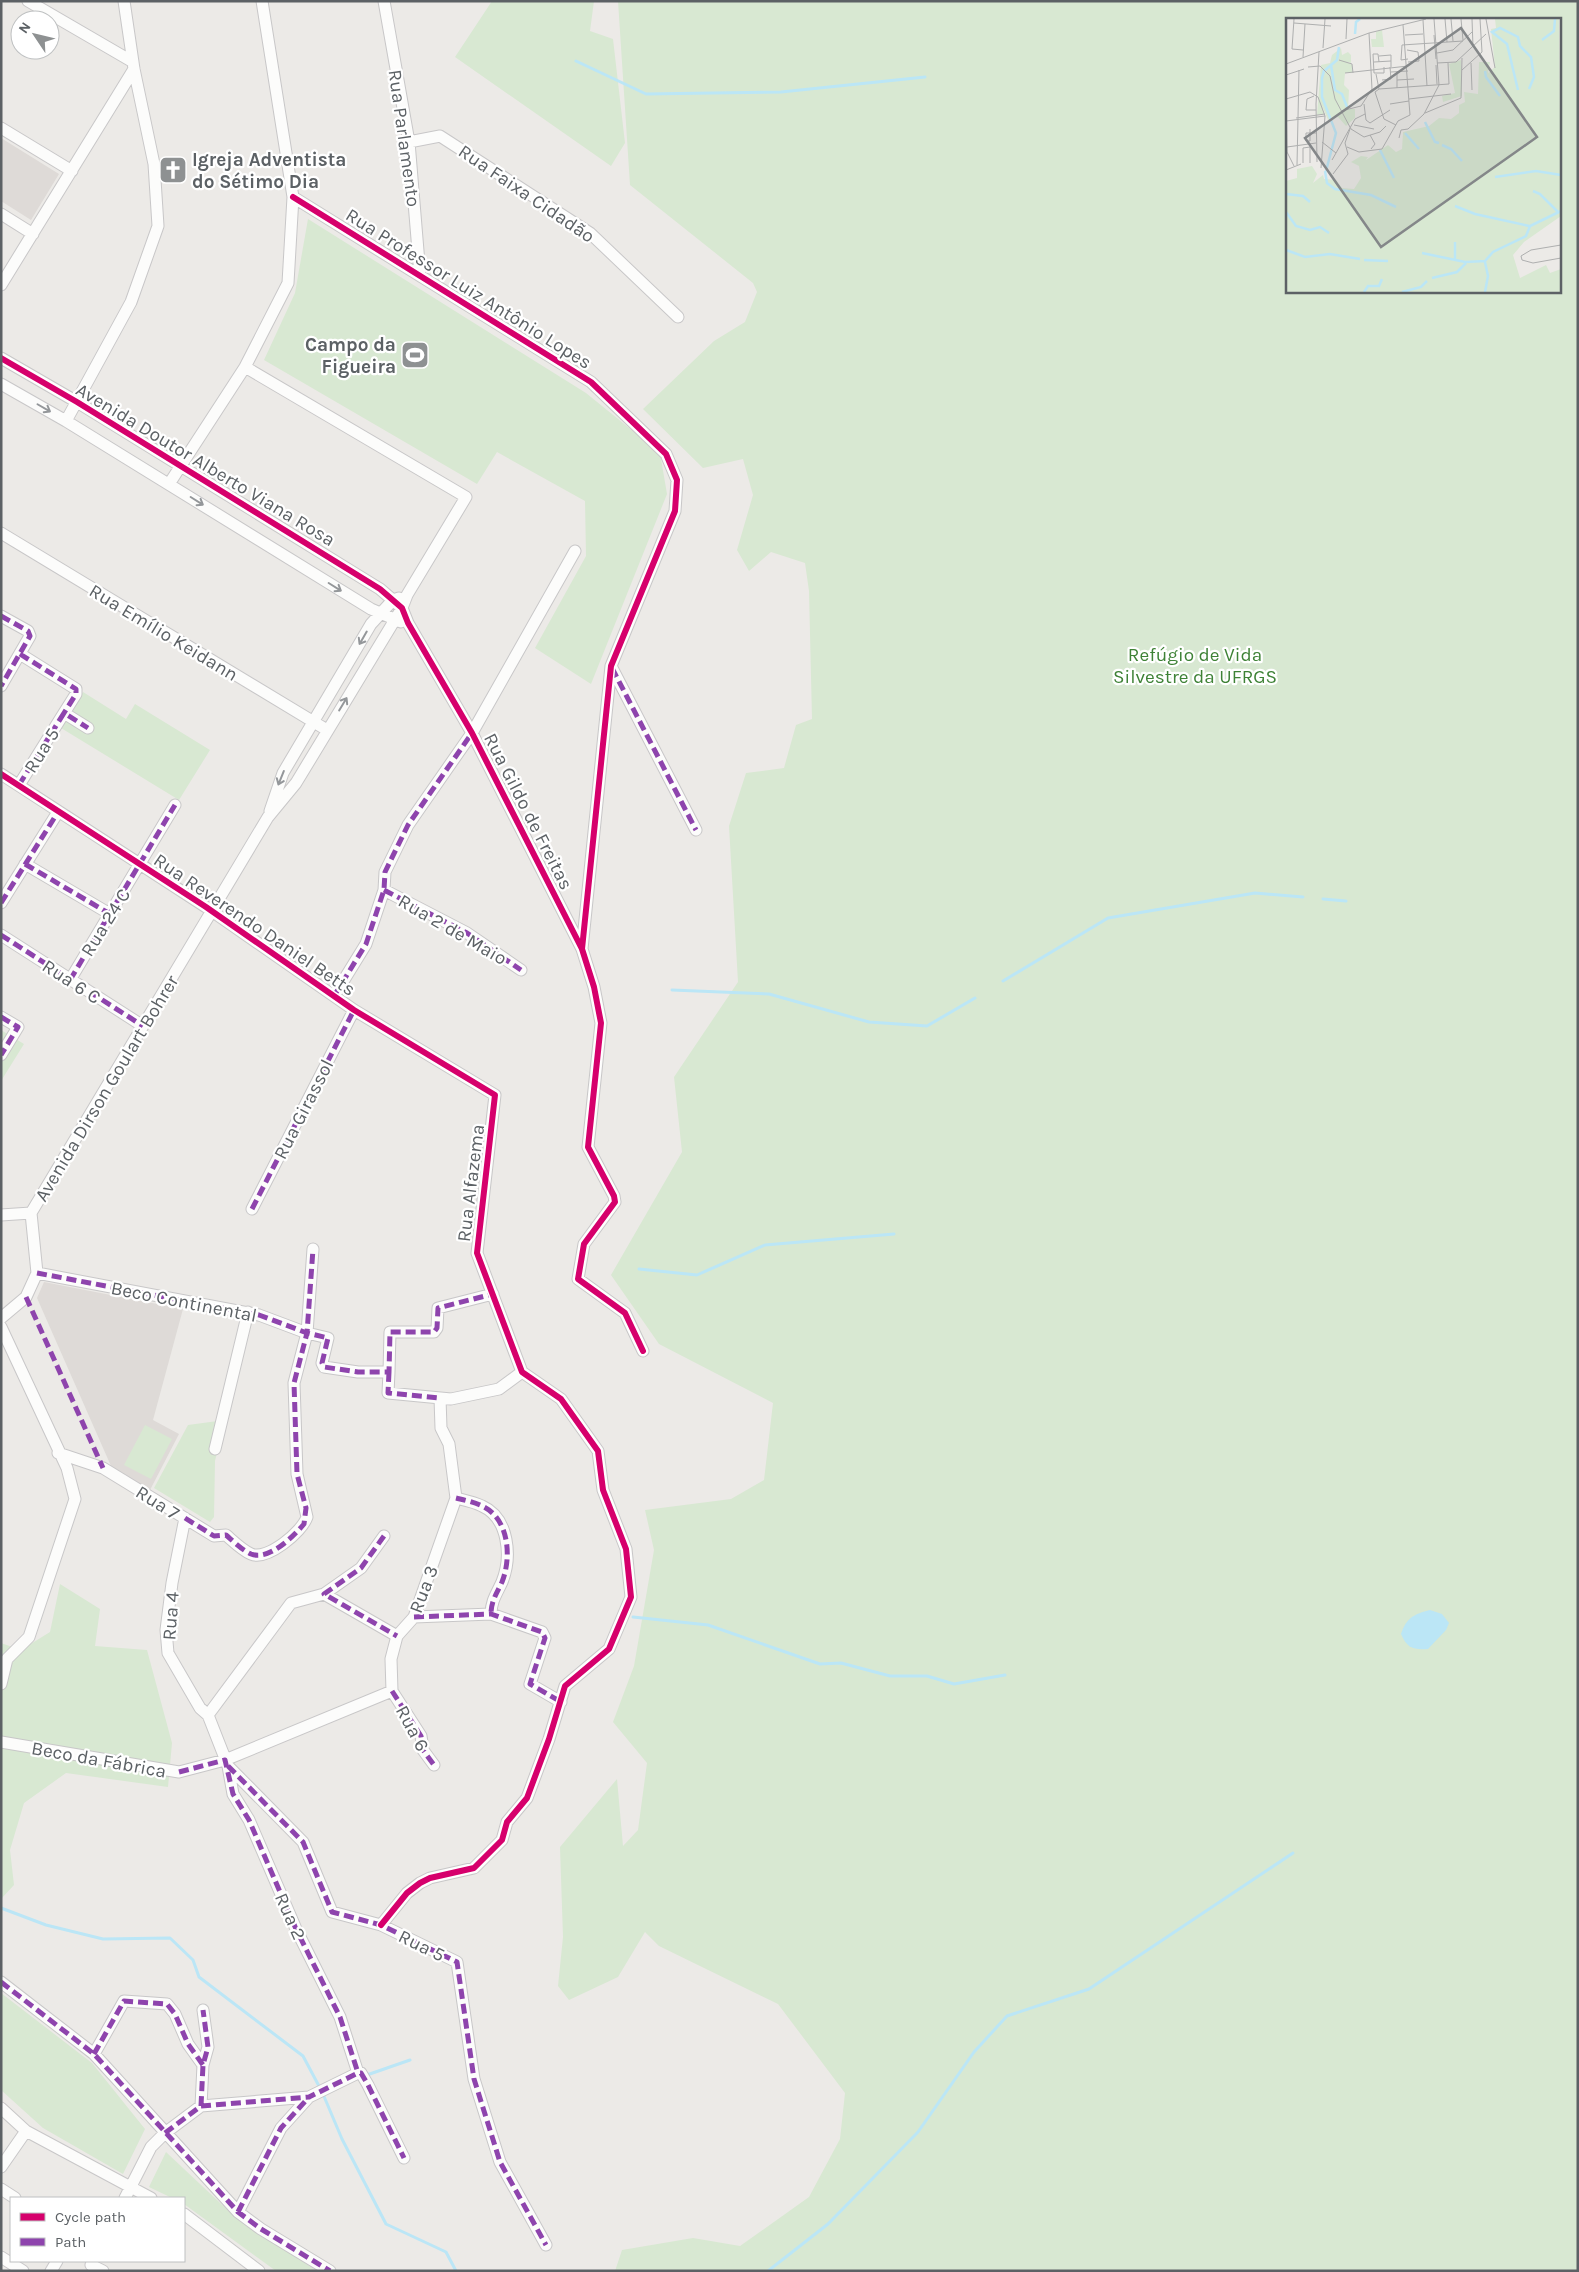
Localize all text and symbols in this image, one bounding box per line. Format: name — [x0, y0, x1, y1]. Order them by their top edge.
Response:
north arrow — [10, 10, 60, 60]
inset map — [1286, 18, 1562, 292]
text: N — [15, 19, 35, 37]
street label: Rua Parlamento — [383, 68, 425, 208]
street label: Rua Faixa Cidadão — [454, 140, 599, 248]
place label: Igreja Adventista do Sétimo Dia — [192, 149, 346, 193]
church icon: Igreja Adventista do Sétimo Dia — [158, 155, 188, 185]
street label: Rua Professor Luiz Antônio Lopes — [342, 204, 595, 374]
place label: Campo da Figueira — [305, 334, 396, 378]
sports icon: Campo da Figueira — [400, 340, 430, 370]
street label: Avenida Doutor Alberto Viana Rosa — [72, 379, 339, 551]
one-way arrow — [36, 403, 50, 413]
one-way arrow — [190, 497, 204, 507]
street label: Rua Emílio Keidann — [85, 580, 242, 686]
one-way arrow — [328, 582, 342, 592]
one-way arrow — [357, 630, 367, 644]
park label: Refúgio de Vida Silvestre da UFRGS — [1113, 644, 1277, 688]
one-way arrow — [338, 697, 348, 711]
street label: Rua 5 — [20, 724, 64, 777]
street label: Rua Gildo de Freitas — [479, 729, 577, 893]
one-way arrow — [276, 770, 286, 785]
street label: Rua Reverendo Daniel Betts — [149, 849, 360, 1001]
street label: Rua 24 C — [76, 885, 135, 961]
street label: Rua 2 de Maio — [394, 890, 511, 970]
street label: Rua 6 C — [38, 955, 105, 1009]
street label: Avenida Dirson Goulart Bohrer — [30, 971, 183, 1206]
street label: Rua Girassol — [269, 1056, 338, 1163]
street label: Rua Alfazema — [453, 1123, 489, 1243]
street label: Beco Continental — [109, 1277, 259, 1327]
street label: Rua 7 — [132, 1481, 183, 1525]
street label: Rua 3 — [405, 1562, 443, 1616]
street label: Rua 4 — [158, 1591, 184, 1641]
street label: Rua 6 — [391, 1702, 433, 1755]
street label: Beco da Fábrica — [30, 1737, 168, 1783]
street label: Rua 2 — [270, 1889, 310, 1943]
street label: Rua 5 — [395, 1925, 448, 1966]
legend — [10, 2197, 185, 2262]
text: Cycle path — [55, 2208, 126, 2226]
text: Path — [55, 2233, 86, 2251]

